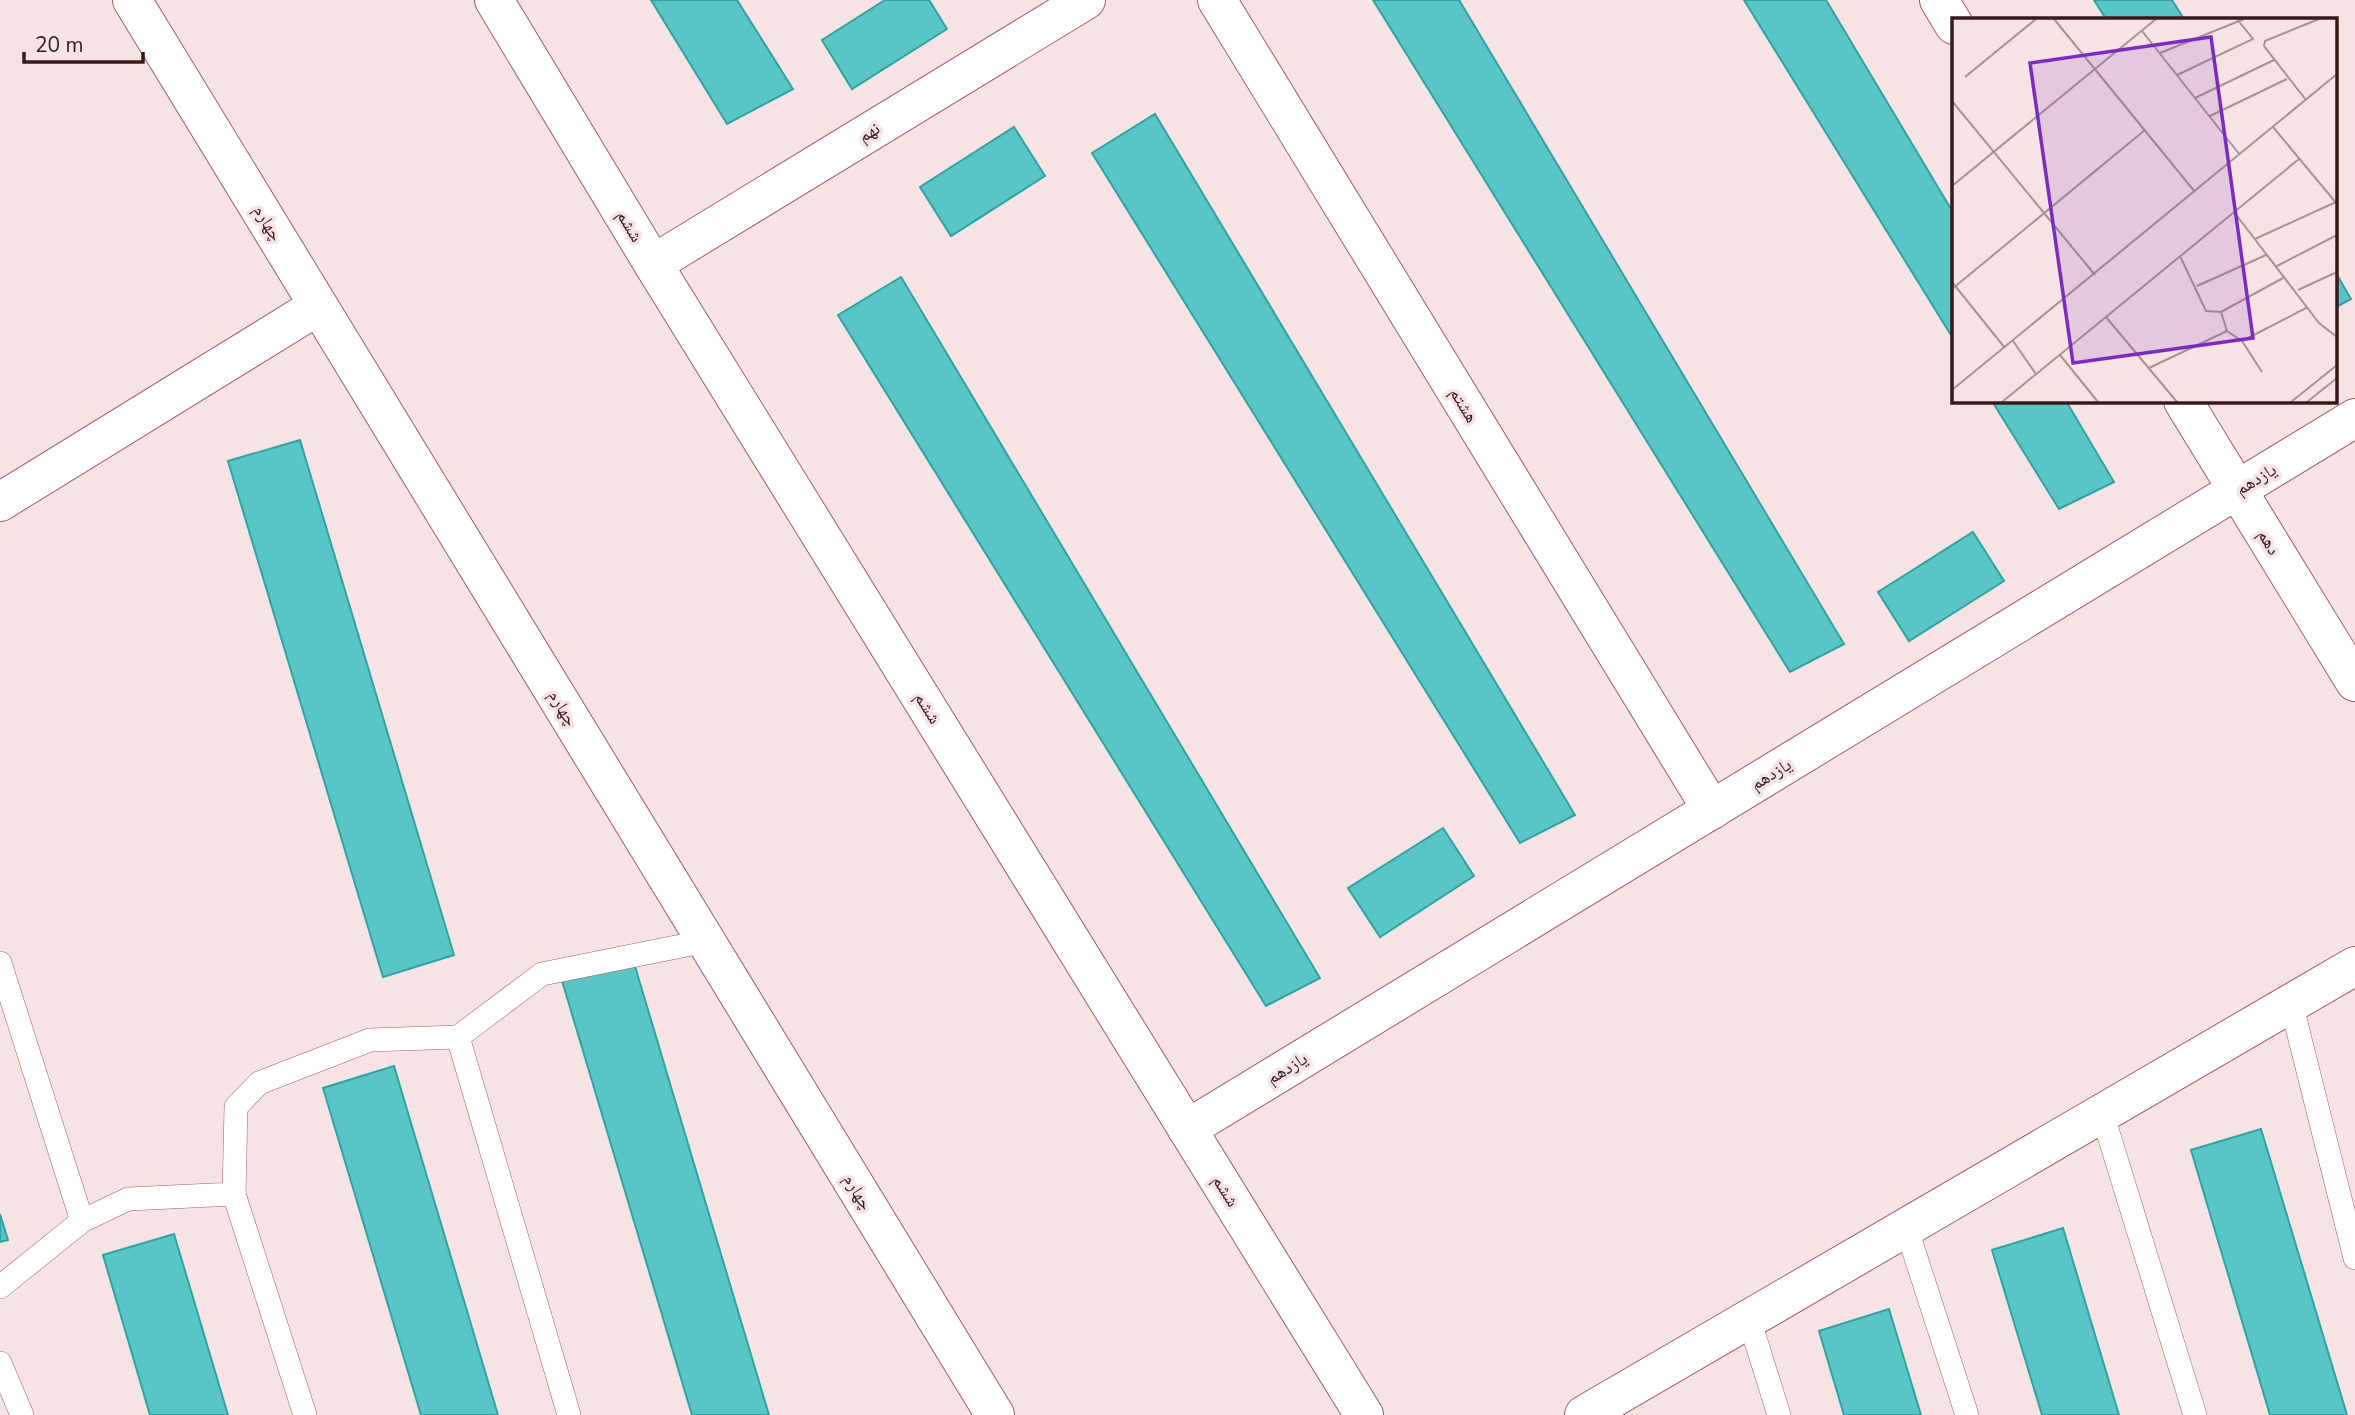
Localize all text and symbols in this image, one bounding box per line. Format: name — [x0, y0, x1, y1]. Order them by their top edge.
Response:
inset map — [1952, 18, 2338, 402]
scale bar — [24, 21, 144, 65]
text: 20 m — [35, 31, 84, 59]
street label: نهم — [854, 116, 884, 148]
street label: چهارم — [248, 200, 288, 246]
street label: ششم — [611, 206, 649, 246]
street label: هشتم — [1444, 383, 1484, 427]
street label: یازدهم — [2231, 457, 2281, 501]
street label: دهم — [2252, 525, 2286, 559]
street label: چهارم — [543, 685, 583, 731]
street label: ششم — [909, 688, 947, 728]
street label: یازدهم — [1746, 752, 1796, 796]
street label: یازدهم — [1262, 1046, 1312, 1090]
street label: چهارم — [838, 1169, 878, 1215]
street label: ششم — [1207, 1171, 1245, 1211]

